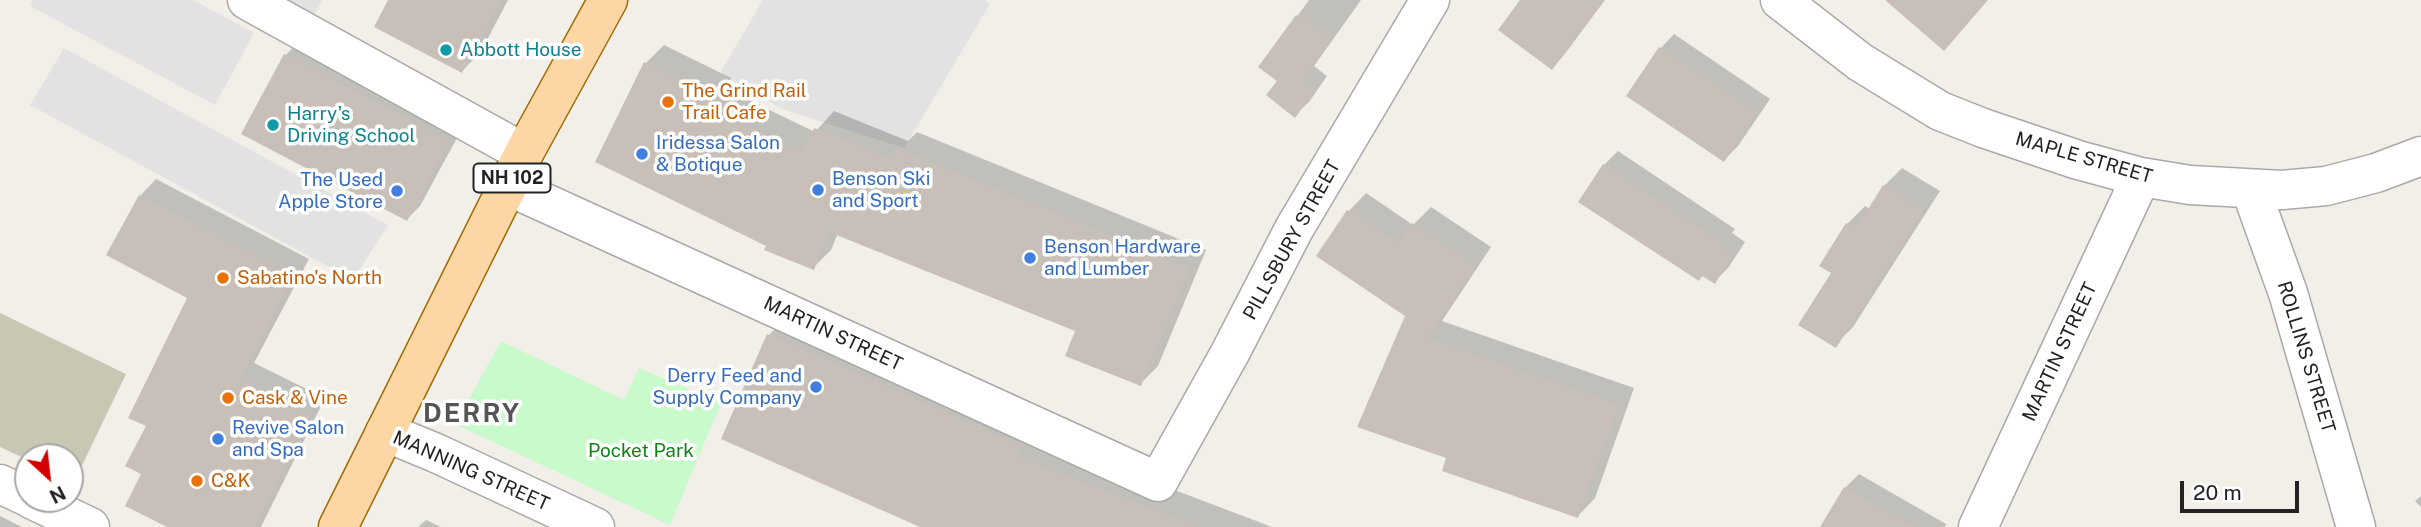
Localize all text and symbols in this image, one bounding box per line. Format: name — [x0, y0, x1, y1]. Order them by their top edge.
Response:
place label: Abbott House — [460, 39, 581, 61]
marker: Abbott House — [438, 42, 454, 58]
place label: The Grind Rail Trail Cafe — [682, 80, 806, 124]
marker: The Grind Rail Trail Cafe — [660, 94, 676, 110]
place label: Harry's Driving School — [287, 103, 415, 147]
marker: Harry's Driving School — [265, 117, 281, 133]
street label: MAPLE STREET — [2013, 128, 2155, 188]
place label: Iridessa Salon & Botique — [656, 132, 780, 176]
marker: Iridessa Salon & Botique — [634, 146, 650, 162]
street label: PILLSBURY STREET — [1239, 156, 1345, 324]
road number: NH 102 — [474, 163, 550, 192]
place label: Benson Ski and Sport — [832, 168, 930, 212]
place label: The Used Apple Store — [278, 169, 383, 213]
marker: Benson Ski and Sport — [810, 182, 826, 198]
marker: The Used Apple Store — [389, 183, 405, 199]
place label: Benson Hardware and Lumber — [1044, 236, 1201, 280]
marker: Benson Hardware and Lumber — [1022, 250, 1038, 266]
place label: Sabatino's North — [237, 267, 382, 289]
marker: Sabatino's North — [215, 270, 231, 286]
street label: ROLLINS STREET — [2272, 278, 2340, 436]
street label: MARTIN STREET — [2018, 279, 2102, 425]
street label: MARTIN STREET — [760, 292, 906, 376]
place label: Derry Feed and Supply Company — [653, 365, 802, 409]
marker: Derry Feed and Supply Company — [808, 379, 824, 395]
place label: Cask & Vine — [242, 387, 348, 409]
marker: Cask & Vine — [220, 390, 236, 406]
district label: DERRY — [424, 398, 520, 430]
place label: Revive Salon and Spa — [232, 417, 344, 461]
street label: MANNING STREET — [389, 426, 553, 516]
marker: Revive Salon and Spa — [210, 431, 226, 447]
park label: Pocket Park — [588, 440, 694, 462]
north arrow — [14, 443, 84, 513]
scale bar — [2183, 468, 2302, 512]
place label: C&K — [211, 470, 251, 492]
marker: C&K — [189, 473, 205, 489]
text: 20 m — [2193, 480, 2242, 505]
text: N — [46, 482, 69, 508]

